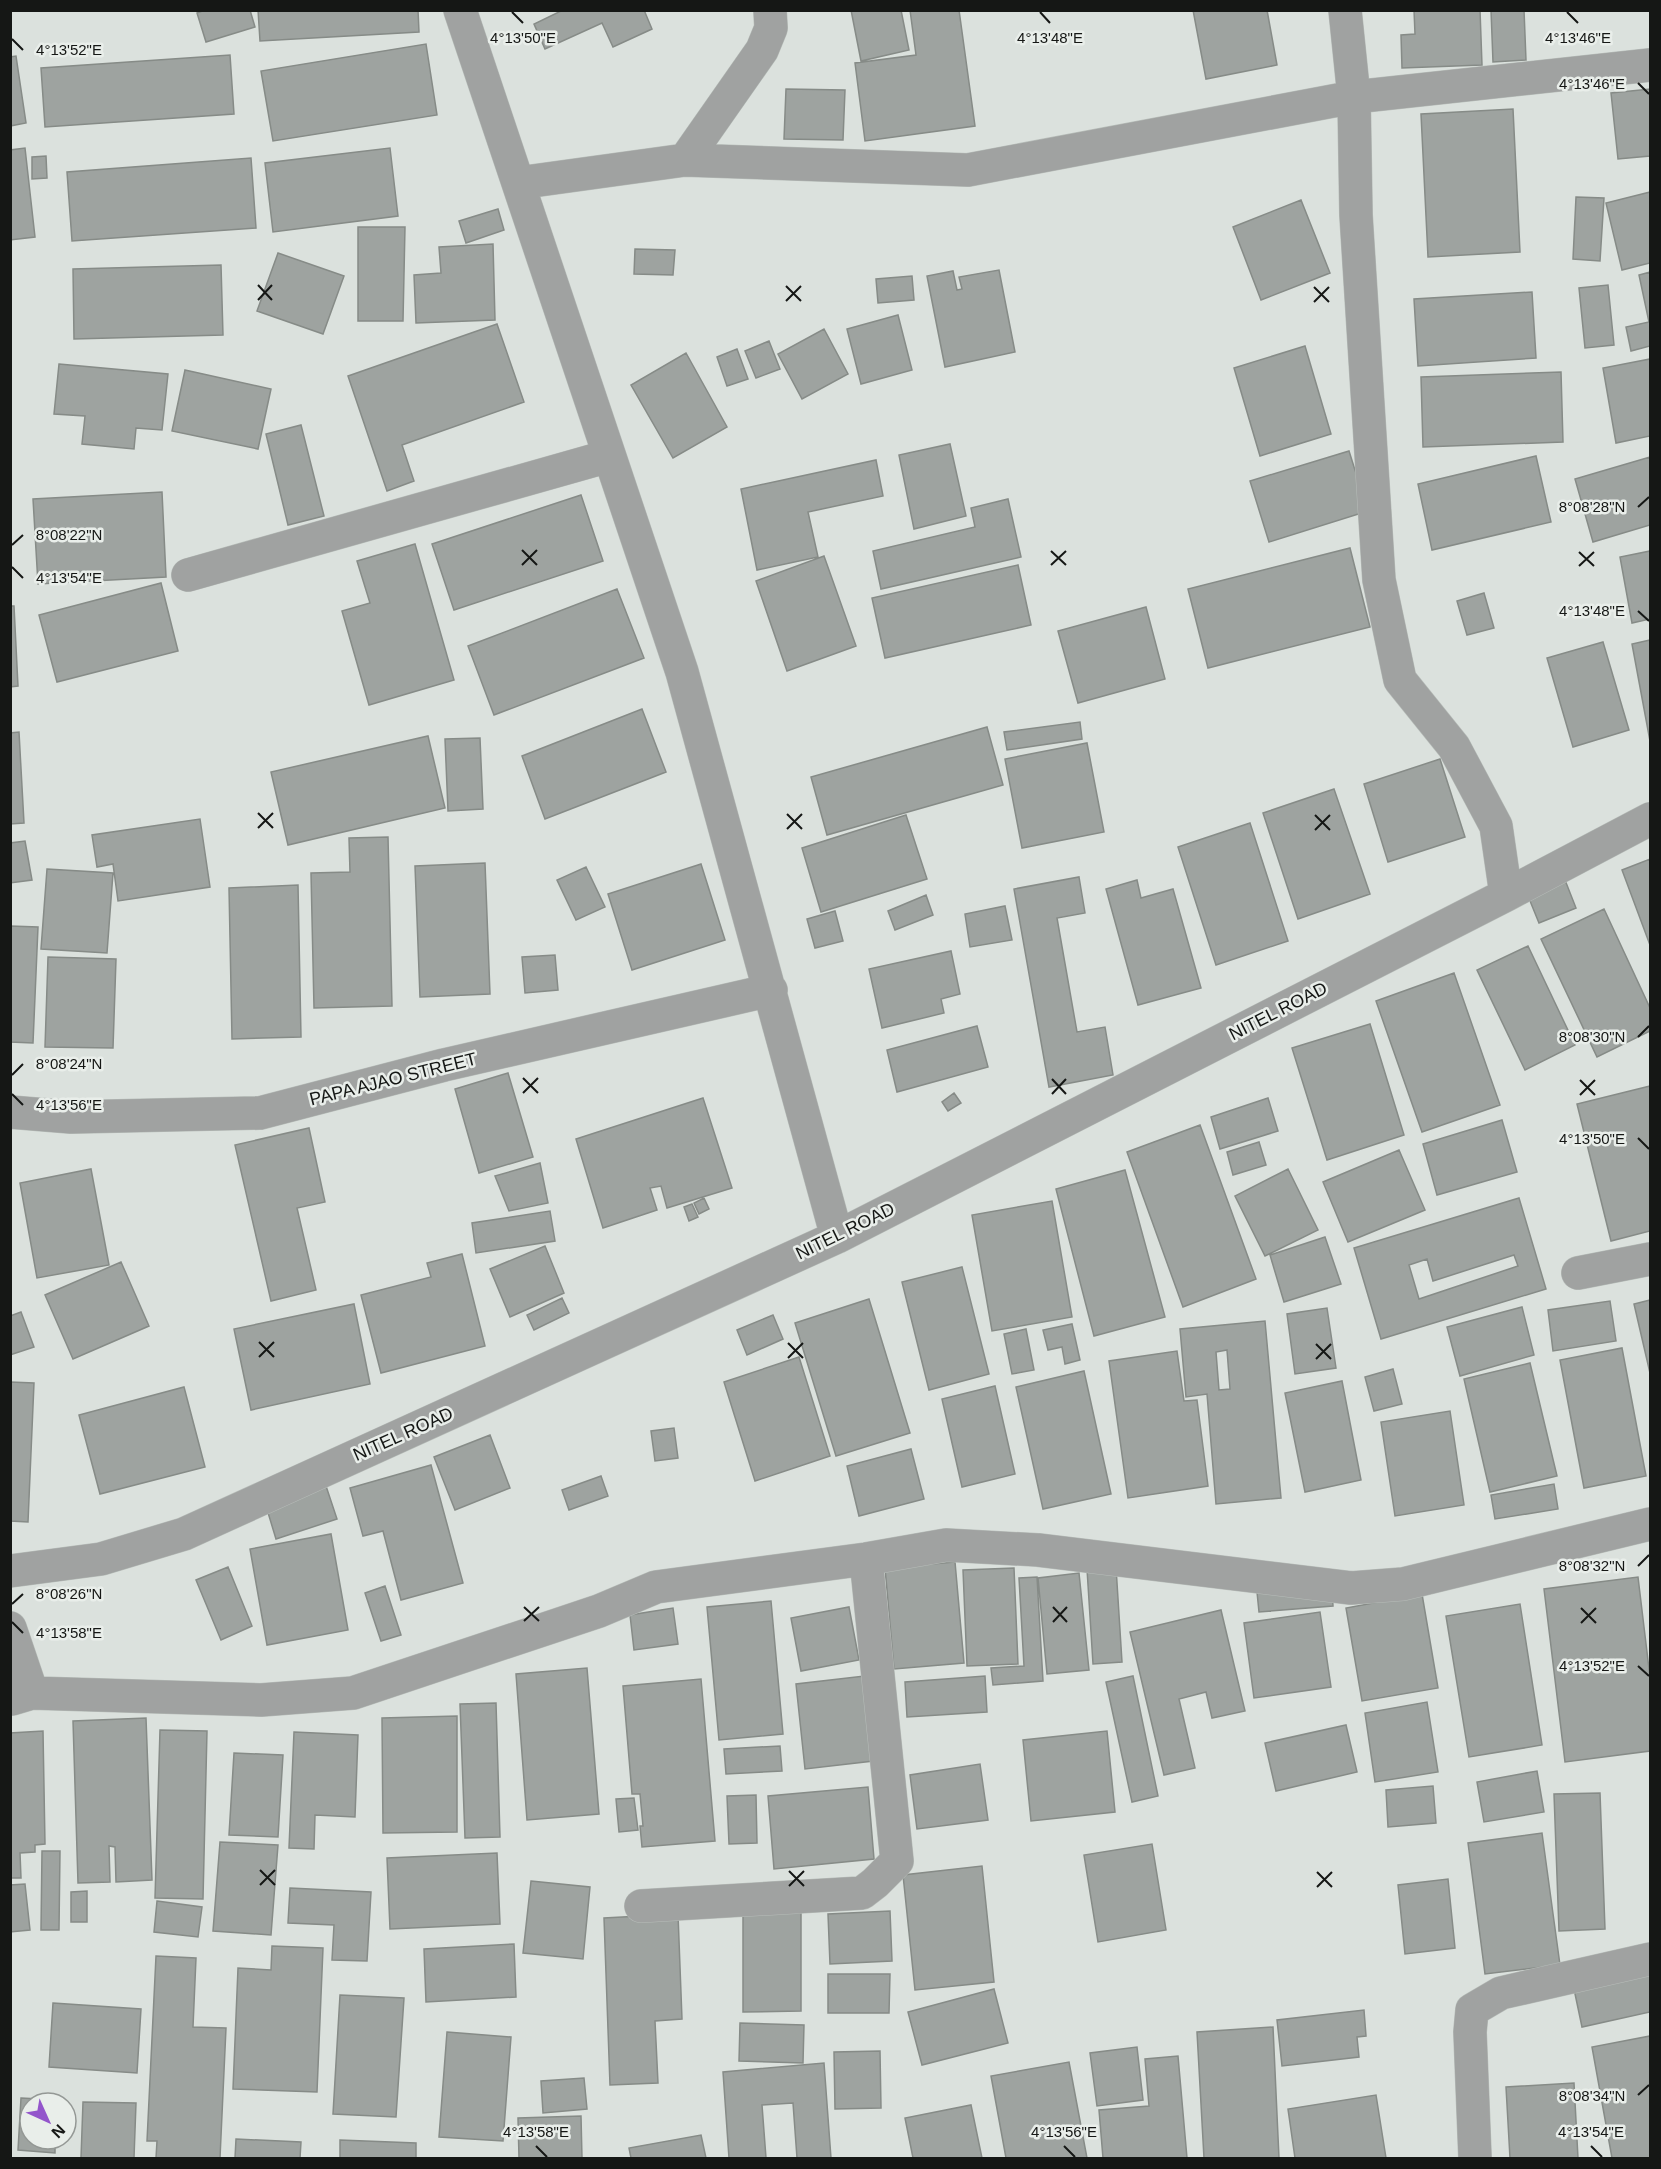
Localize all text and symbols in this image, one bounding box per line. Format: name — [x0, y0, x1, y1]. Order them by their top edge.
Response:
text: 4°13'50"E — [490, 29, 556, 46]
text: 4°13'48"E — [1017, 29, 1083, 46]
text: 4°13'46"E — [1545, 29, 1611, 46]
text: 4°13'52"E — [36, 41, 102, 58]
text: 4°13'46"E — [1559, 75, 1625, 92]
text: 8°08'28"N — [1559, 498, 1625, 515]
text: 8°08'22"N — [36, 526, 102, 543]
text: 4°13'54"E — [36, 569, 102, 586]
text: 4°13'48"E — [1559, 602, 1625, 619]
street label: NITEL ROAD — [1226, 978, 1330, 1044]
text: 8°08'30"N — [1559, 1028, 1625, 1045]
street label: PAPA AJAO STREET — [307, 1049, 479, 1109]
text: 8°08'24"N — [36, 1055, 102, 1072]
text: 4°13'56"E — [36, 1096, 102, 1113]
text: 4°13'50"E — [1559, 1130, 1625, 1147]
street label: NITEL ROAD — [792, 1198, 898, 1264]
street label: NITEL ROAD — [350, 1403, 456, 1465]
text: 8°08'32"N — [1559, 1557, 1625, 1574]
text: 8°08'26"N — [36, 1585, 102, 1602]
text: 4°13'58"E — [36, 1624, 102, 1641]
text: 4°13'52"E — [1559, 1657, 1625, 1674]
text: 8°08'34"N — [1559, 2087, 1625, 2104]
north arrow — [18, 2091, 78, 2151]
text: N — [48, 2121, 68, 2141]
text: 4°13'58"E — [503, 2123, 569, 2140]
text: 4°13'56"E — [1031, 2123, 1097, 2140]
text: 4°13'54"E — [1558, 2123, 1624, 2140]

